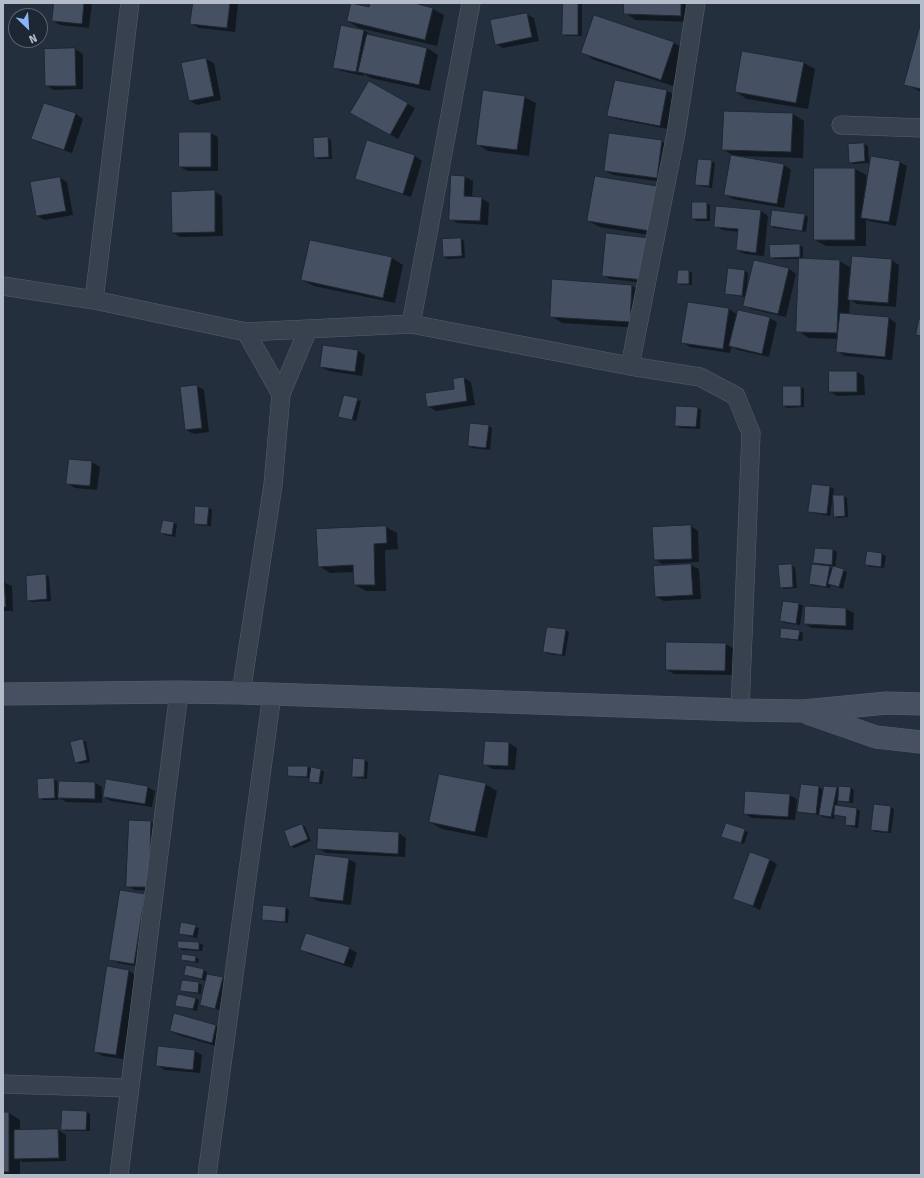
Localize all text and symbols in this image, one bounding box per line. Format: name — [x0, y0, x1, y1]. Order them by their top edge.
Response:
north arrow — [8, 8, 48, 48]
text: N — [27, 31, 39, 46]

